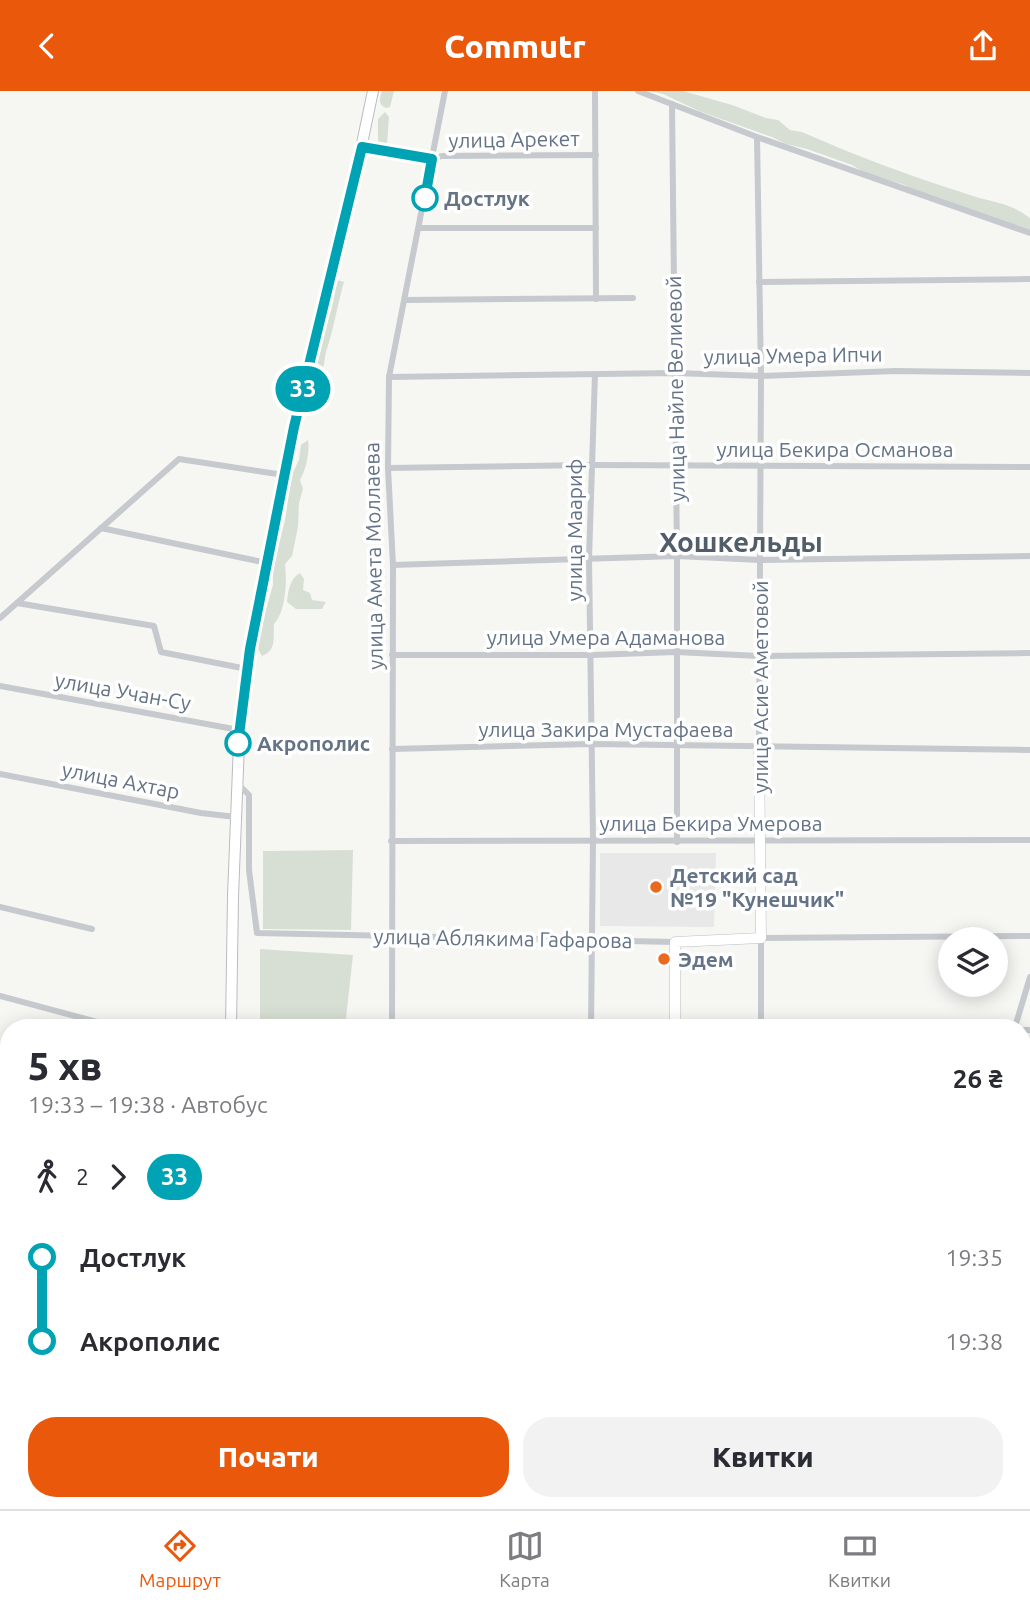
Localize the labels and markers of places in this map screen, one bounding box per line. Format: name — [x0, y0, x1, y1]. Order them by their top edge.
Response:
marker: Достлук — [412, 185, 438, 211]
place label: Достлук — [444, 186, 530, 210]
marker: Акрополис — [225, 730, 251, 756]
place label: Акрополис — [257, 731, 370, 755]
place label: Детский сад №19 "Кунешчик" — [670, 863, 844, 911]
marker: Детский сад №19 "Кунешчик" — [648, 879, 664, 895]
place label: Эдем — [678, 947, 734, 971]
marker: Эдем — [656, 951, 672, 967]

